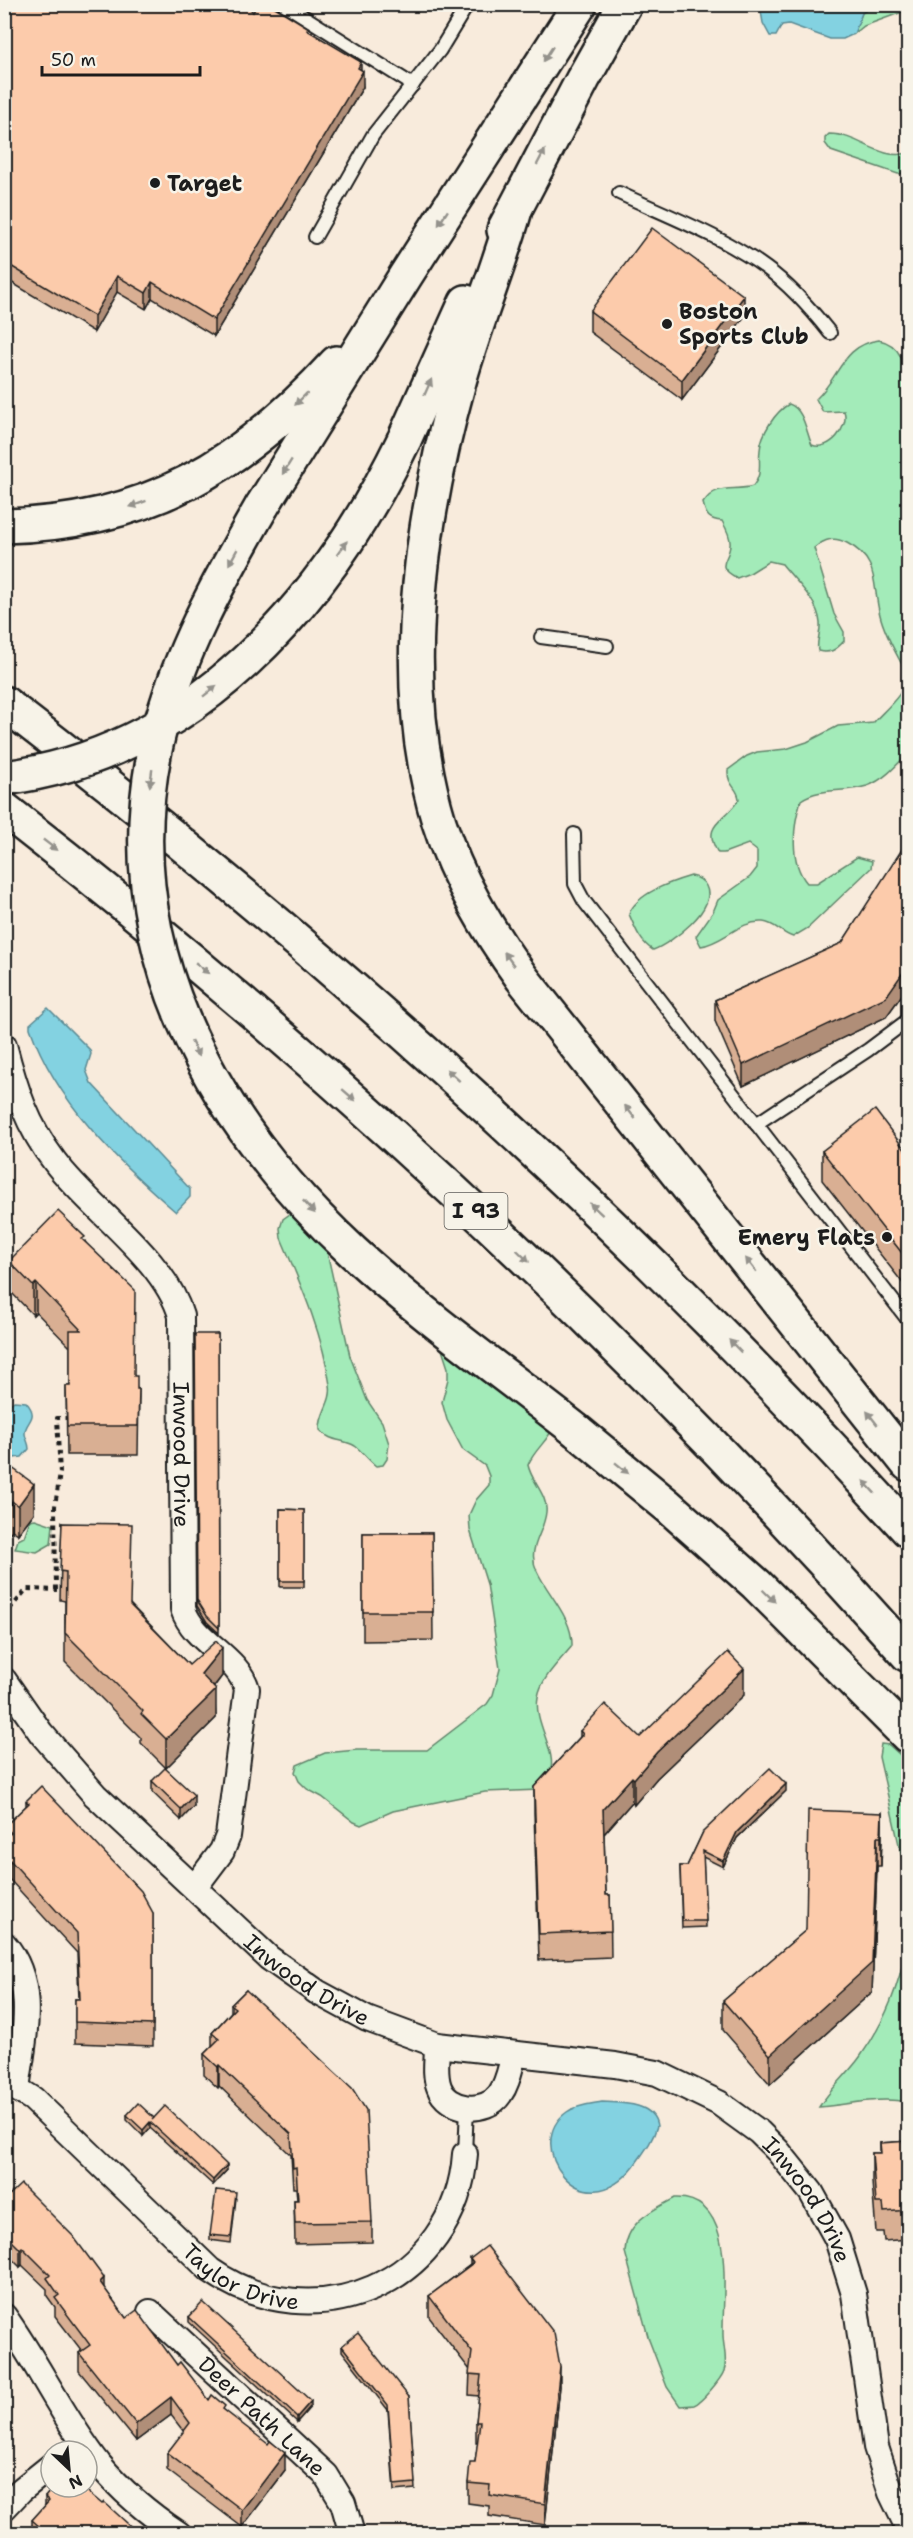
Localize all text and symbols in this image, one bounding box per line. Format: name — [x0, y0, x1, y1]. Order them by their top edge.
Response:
scale bar — [42, 39, 200, 77]
one-way arrow — [543, 46, 554, 62]
text: 50 m — [51, 48, 96, 72]
one-way arrow — [536, 149, 546, 166]
place label: Target — [167, 169, 243, 198]
marker: Target — [148, 176, 162, 190]
one-way arrow — [437, 210, 448, 226]
place label: Boston Sports Club — [679, 297, 809, 351]
marker: Boston Sports Club — [660, 317, 674, 331]
one-way arrow — [424, 378, 433, 395]
one-way arrow — [294, 392, 308, 406]
one-way arrow — [281, 459, 292, 475]
one-way arrow — [129, 500, 147, 510]
one-way arrow — [336, 541, 348, 557]
one-way arrow — [228, 549, 238, 566]
one-way arrow — [203, 686, 218, 698]
one-way arrow — [147, 769, 156, 788]
one-way arrow — [43, 838, 58, 850]
one-way arrow — [503, 952, 515, 968]
one-way arrow — [194, 961, 210, 974]
one-way arrow — [191, 1041, 200, 1058]
one-way arrow — [446, 1068, 461, 1082]
one-way arrow — [341, 1088, 356, 1101]
one-way arrow — [624, 1105, 637, 1120]
road number: I 93 — [444, 1193, 508, 1229]
one-way arrow — [301, 1200, 315, 1214]
one-way arrow — [589, 1202, 603, 1216]
place label: Emery Flats — [737, 1223, 875, 1252]
marker: Emery Flats — [880, 1230, 894, 1244]
one-way arrow — [516, 1249, 531, 1263]
one-way arrow — [745, 1257, 758, 1273]
one-way arrow — [728, 1339, 742, 1353]
street label: Inwood Drive — [166, 1382, 196, 1528]
one-way arrow — [867, 1410, 879, 1425]
one-way arrow — [614, 1462, 630, 1475]
one-way arrow — [862, 1479, 876, 1494]
one-way arrow — [762, 1589, 777, 1603]
street label: Inwood Drive — [237, 1928, 375, 2033]
street label: Inwood Drive — [756, 2130, 857, 2266]
street label: Taylor Drive — [176, 2237, 300, 2316]
street label: Deer Path Lane — [192, 2350, 332, 2483]
north arrow — [39, 2439, 99, 2499]
text: N — [65, 2470, 86, 2494]

